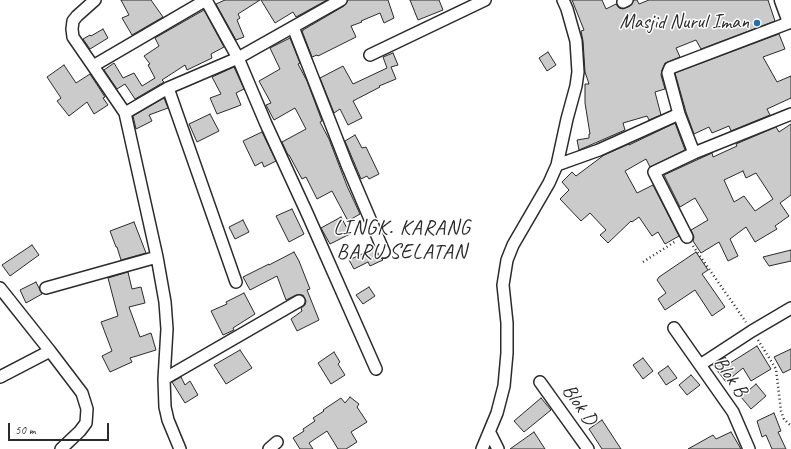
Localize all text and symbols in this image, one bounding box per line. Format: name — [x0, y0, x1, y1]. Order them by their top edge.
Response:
place label: Masjid Nurul Iman — [619, 11, 749, 35]
marker: Masjid Nurul Iman — [752, 18, 762, 28]
district label: LINGK. KARANG BARU SELATAN — [334, 215, 470, 265]
street label: Blok B — [708, 352, 752, 402]
street label: Blok D — [556, 380, 602, 430]
scale bar — [10, 415, 111, 441]
text: 50 m — [15, 422, 35, 438]

